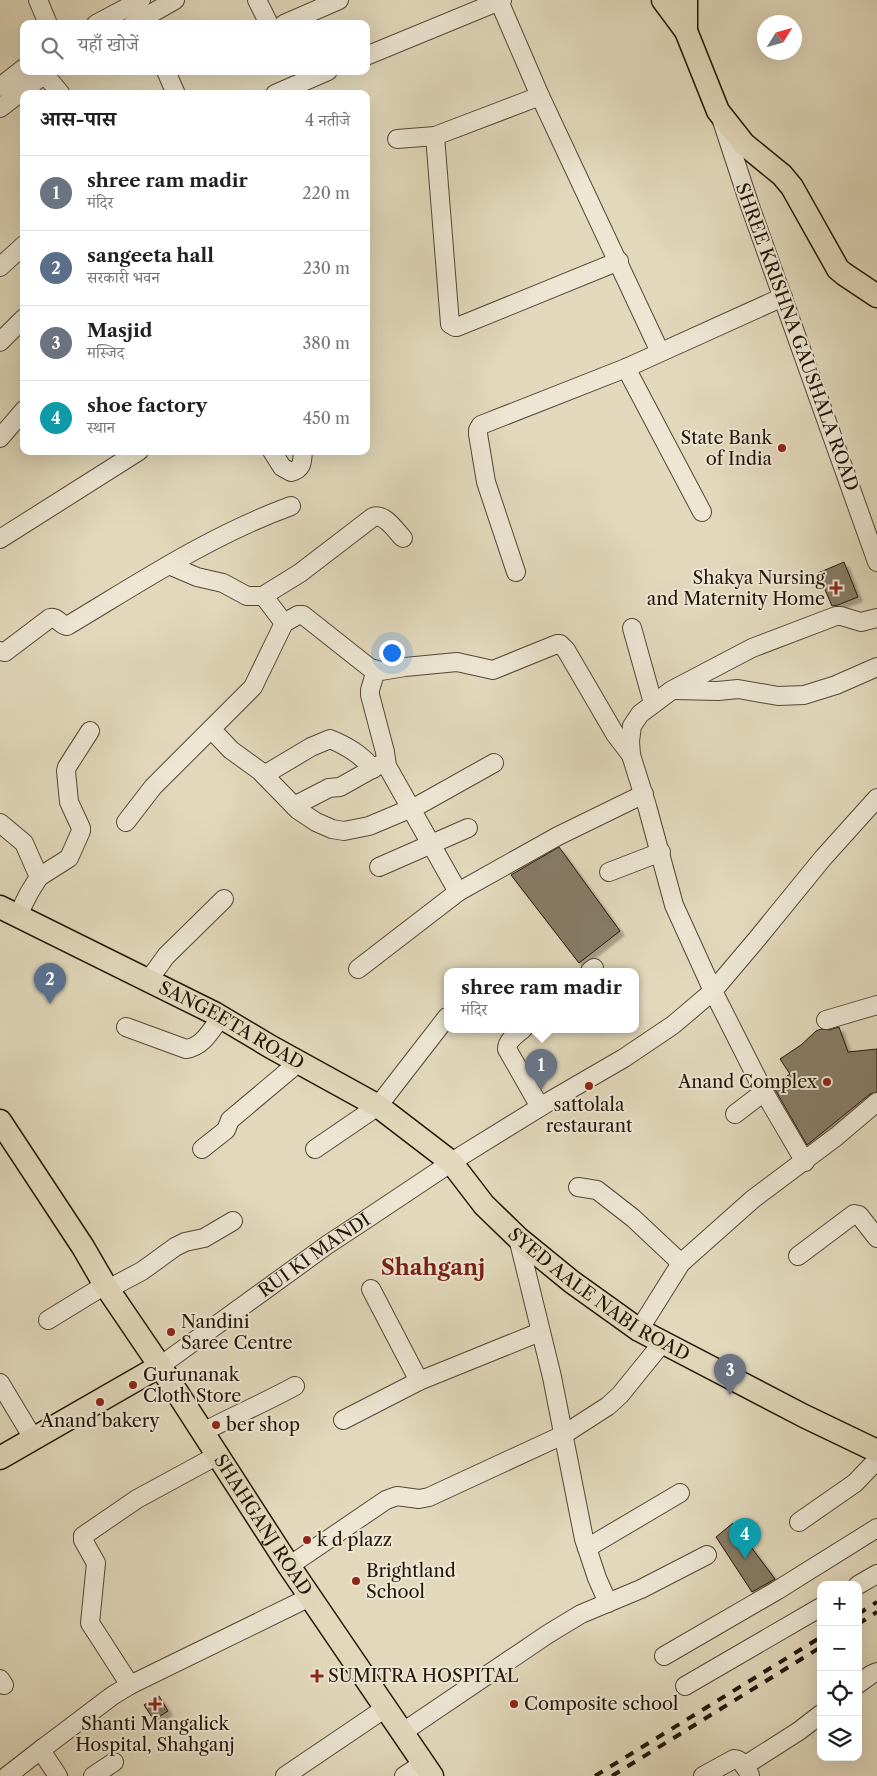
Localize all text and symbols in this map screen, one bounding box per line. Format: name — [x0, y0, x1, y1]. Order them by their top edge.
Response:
north arrow — [757, 15, 802, 60]
search box — [20, 20, 370, 75]
text: यहाँ खोजें — [78, 33, 139, 56]
icon: search — [38, 34, 66, 62]
text: आस-पास — [40, 106, 116, 131]
text: 4 नतीजे — [305, 110, 350, 130]
text: shree ram madir — [87, 169, 248, 192]
street label: SHREE KRISHNA GAUSHALA ROAD — [731, 180, 863, 494]
text: 1 — [52, 183, 60, 203]
text: 220 m — [302, 183, 350, 203]
text: मंदिर — [87, 192, 113, 212]
text: sangeeta hall — [87, 244, 214, 267]
text: 2 — [51, 258, 61, 278]
text: 230 m — [303, 258, 350, 278]
text: सरकारी भवन — [87, 267, 160, 287]
text: Masjid — [87, 319, 152, 342]
text: 3 — [51, 333, 61, 353]
text: 380 m — [302, 333, 350, 353]
text: मस्जिद — [87, 342, 124, 362]
text: shoe factory — [87, 394, 207, 417]
text: 4 — [51, 408, 61, 428]
text: 450 m — [303, 408, 350, 428]
text: स्थान — [87, 417, 115, 437]
place label: State Bank of India — [680, 427, 774, 470]
marker: State Bank of India — [776, 442, 788, 454]
place label: Shakya Nursing and Maternity Home — [647, 567, 825, 610]
marker: Shakya Nursing and Maternity Home — [829, 581, 843, 595]
your location — [379, 640, 405, 666]
pin: 2 — [34, 963, 66, 1004]
popup — [444, 968, 639, 1033]
street label: SANGEETA ROAD — [155, 976, 308, 1074]
text: shree ram madir — [461, 976, 622, 999]
text: मंदिर — [461, 999, 487, 1019]
pin: 1 — [525, 1049, 557, 1090]
place label: Anand Complex — [677, 1071, 817, 1093]
marker: Anand Complex — [821, 1076, 833, 1088]
marker: sattolala restaurant — [583, 1080, 595, 1092]
place label: sattolala restaurant — [546, 1094, 633, 1137]
street label: RUI KI MANDI — [254, 1209, 375, 1302]
street label: SYED AALE NABI ROAD — [503, 1223, 694, 1366]
district label: Shahganj — [381, 1254, 485, 1281]
place label: Nandini Saree Centre — [181, 1311, 293, 1354]
marker: Nandini Saree Centre — [165, 1326, 177, 1338]
pin: 3 — [714, 1354, 746, 1395]
place label: Gurunanak Cloth Store — [143, 1364, 241, 1407]
marker: Gurunanak Cloth Store — [127, 1379, 139, 1391]
marker: Anand bakery — [94, 1396, 106, 1408]
place label: Anand bakery — [40, 1410, 160, 1432]
place label: ber shop — [226, 1414, 300, 1436]
marker: ber shop — [210, 1419, 222, 1431]
street label: SHAHGANJ ROAD — [209, 1450, 317, 1600]
pin: 4 — [729, 1518, 761, 1559]
place label: k d plazz — [317, 1529, 392, 1551]
marker: k d plazz — [301, 1534, 313, 1546]
place label: Brightland School — [366, 1560, 456, 1603]
marker: Brightland School — [350, 1575, 362, 1587]
map controls — [817, 1581, 862, 1761]
button: + — [817, 1581, 862, 1626]
button: − — [817, 1626, 862, 1671]
place label: SUMITRA HOSPITAL — [328, 1665, 519, 1687]
marker: SUMITRA HOSPITAL — [310, 1669, 324, 1683]
button: locate — [817, 1671, 862, 1716]
place label: Composite school — [524, 1693, 678, 1715]
marker: Shanti Mangalick Hospital, Shahganj — [148, 1697, 162, 1711]
marker: Composite school — [508, 1698, 520, 1710]
place label: Shanti Mangalick Hospital, Shahganj — [75, 1713, 235, 1756]
button: layers — [817, 1716, 862, 1761]

